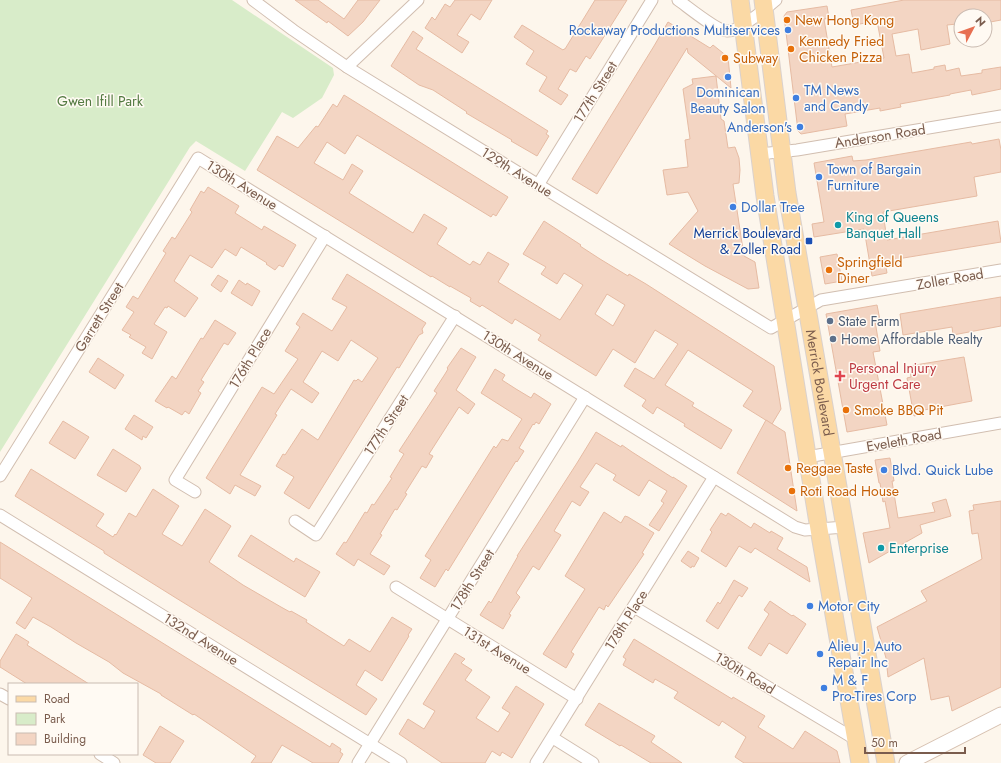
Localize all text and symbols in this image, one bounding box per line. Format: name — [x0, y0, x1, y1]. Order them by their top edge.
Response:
north arrow — [953, 8, 993, 48]
place label: New Hong Kong — [795, 10, 894, 30]
text: N — [972, 13, 989, 30]
marker: New Hong Kong — [782, 15, 792, 25]
place label: Rockaway Productions Multiservices — [569, 20, 780, 40]
marker: Rockaway Productions Multiservices — [783, 25, 793, 35]
place label: Kennedy Fried Chicken Pizza — [799, 31, 884, 67]
marker: Kennedy Fried Chicken Pizza — [786, 44, 796, 54]
place label: Subway — [733, 48, 779, 68]
marker: Subway — [720, 53, 730, 63]
street label: 177th Street — [568, 57, 622, 127]
marker: Dominican Beauty Salon — [723, 72, 733, 82]
place label: TM News and Candy — [804, 80, 869, 116]
place label: Dominican Beauty Salon — [690, 82, 766, 118]
park label: Gwen Ifill Park — [57, 91, 144, 111]
marker: TM News and Candy — [791, 93, 801, 103]
place label: Anderson's — [727, 117, 792, 137]
street label: Anderson Road — [833, 119, 927, 153]
marker: Anderson's — [795, 122, 805, 132]
street label: 129th Avenue — [477, 142, 557, 202]
street label: 130th Avenue — [202, 155, 282, 215]
place label: Town of Bargain Furniture — [827, 159, 921, 195]
marker: Town of Bargain Furniture — [814, 172, 824, 182]
place label: Dollar Tree — [741, 197, 805, 217]
marker: Dollar Tree — [728, 202, 738, 212]
place label: King of Queens Banquet Hall — [846, 207, 939, 243]
marker: King of Queens Banquet Hall — [833, 220, 843, 230]
place label: Merrick Boulevard & Zoller Road — [693, 223, 801, 259]
marker: Merrick Boulevard & Zoller Road — [804, 236, 814, 246]
place label: Springfield Diner — [837, 252, 902, 288]
street label: Zoller Road — [915, 263, 985, 295]
marker: Springfield Diner — [824, 265, 834, 275]
street label: Garrett Street — [70, 278, 129, 356]
place label: State Farm — [838, 311, 900, 331]
marker: State Farm — [825, 316, 835, 326]
street label: 176th Place — [224, 324, 276, 392]
street label: 130th Avenue — [478, 325, 558, 385]
street label: Merrick Boulevard — [801, 328, 839, 437]
place label: Home Affordable Realty — [841, 329, 983, 349]
marker: Home Affordable Realty — [828, 334, 838, 344]
place label: Personal Injury Urgent Care — [849, 358, 937, 394]
marker: Personal Injury Urgent Care — [834, 370, 846, 382]
street label: 177th Street — [359, 390, 414, 460]
place label: Smoke BBQ Pit — [854, 400, 944, 420]
marker: Smoke BBQ Pit — [841, 405, 851, 415]
street label: Eveleth Road — [865, 424, 943, 456]
place label: Reggae Taste — [796, 458, 873, 478]
place label: Blvd. Quick Lube — [892, 460, 993, 480]
marker: Reggae Taste — [783, 463, 793, 473]
marker: Blvd. Quick Lube — [879, 465, 889, 475]
place label: Roti Road House — [800, 481, 899, 501]
marker: Roti Road House — [787, 486, 797, 496]
place label: Enterprise — [889, 538, 949, 558]
marker: Enterprise — [876, 543, 886, 553]
street label: 178th Street — [445, 545, 499, 615]
street label: 178th Place — [600, 586, 652, 654]
place label: Motor City — [818, 596, 881, 616]
marker: Motor City — [805, 601, 815, 611]
street label: 132nd Avenue — [160, 608, 242, 670]
street label: 131st Avenue — [459, 621, 535, 679]
place label: Alieu J. Auto Repair Inc — [828, 636, 902, 672]
street label: 130th Road — [711, 647, 779, 699]
marker: Alieu J. Auto Repair Inc — [815, 649, 825, 659]
place label: M & F Pro-Tires Corp — [832, 670, 916, 706]
legend — [8, 683, 138, 755]
marker: M & F Pro-Tires Corp — [819, 683, 829, 693]
text: Road — [44, 690, 70, 708]
text: Park — [44, 710, 66, 728]
scale bar — [865, 729, 965, 755]
text: Building — [44, 730, 86, 748]
text: 50 m — [871, 734, 898, 752]

